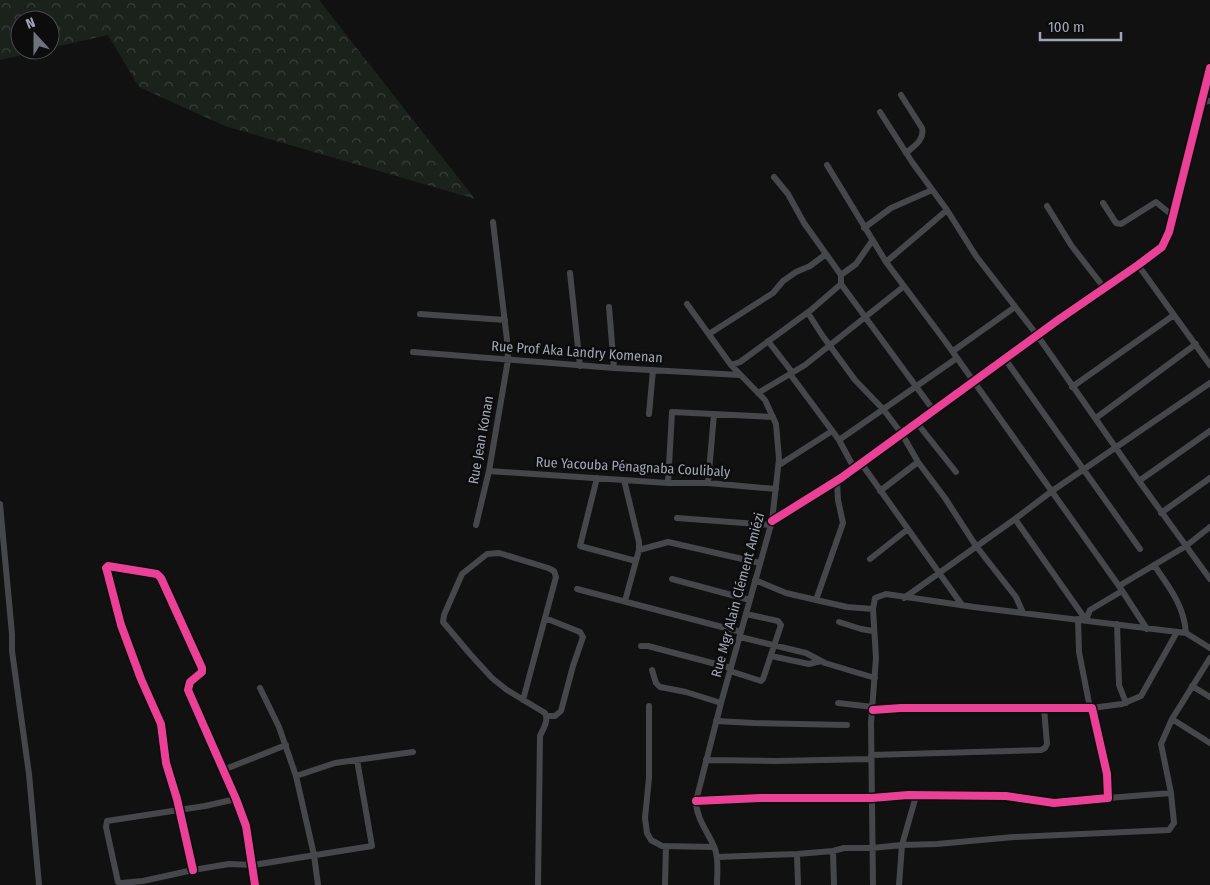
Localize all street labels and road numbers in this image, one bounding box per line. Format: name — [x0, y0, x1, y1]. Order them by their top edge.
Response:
street label: Rue Prof Aka Landry Komenan — [491, 338, 663, 366]
street label: Rue Jean Konan — [465, 394, 497, 486]
street label: Rue Yacouba Pénagnaba Coulibaly — [535, 453, 731, 481]
street label: Rue Mgr Alain Clément Amiézi — [708, 511, 768, 679]

